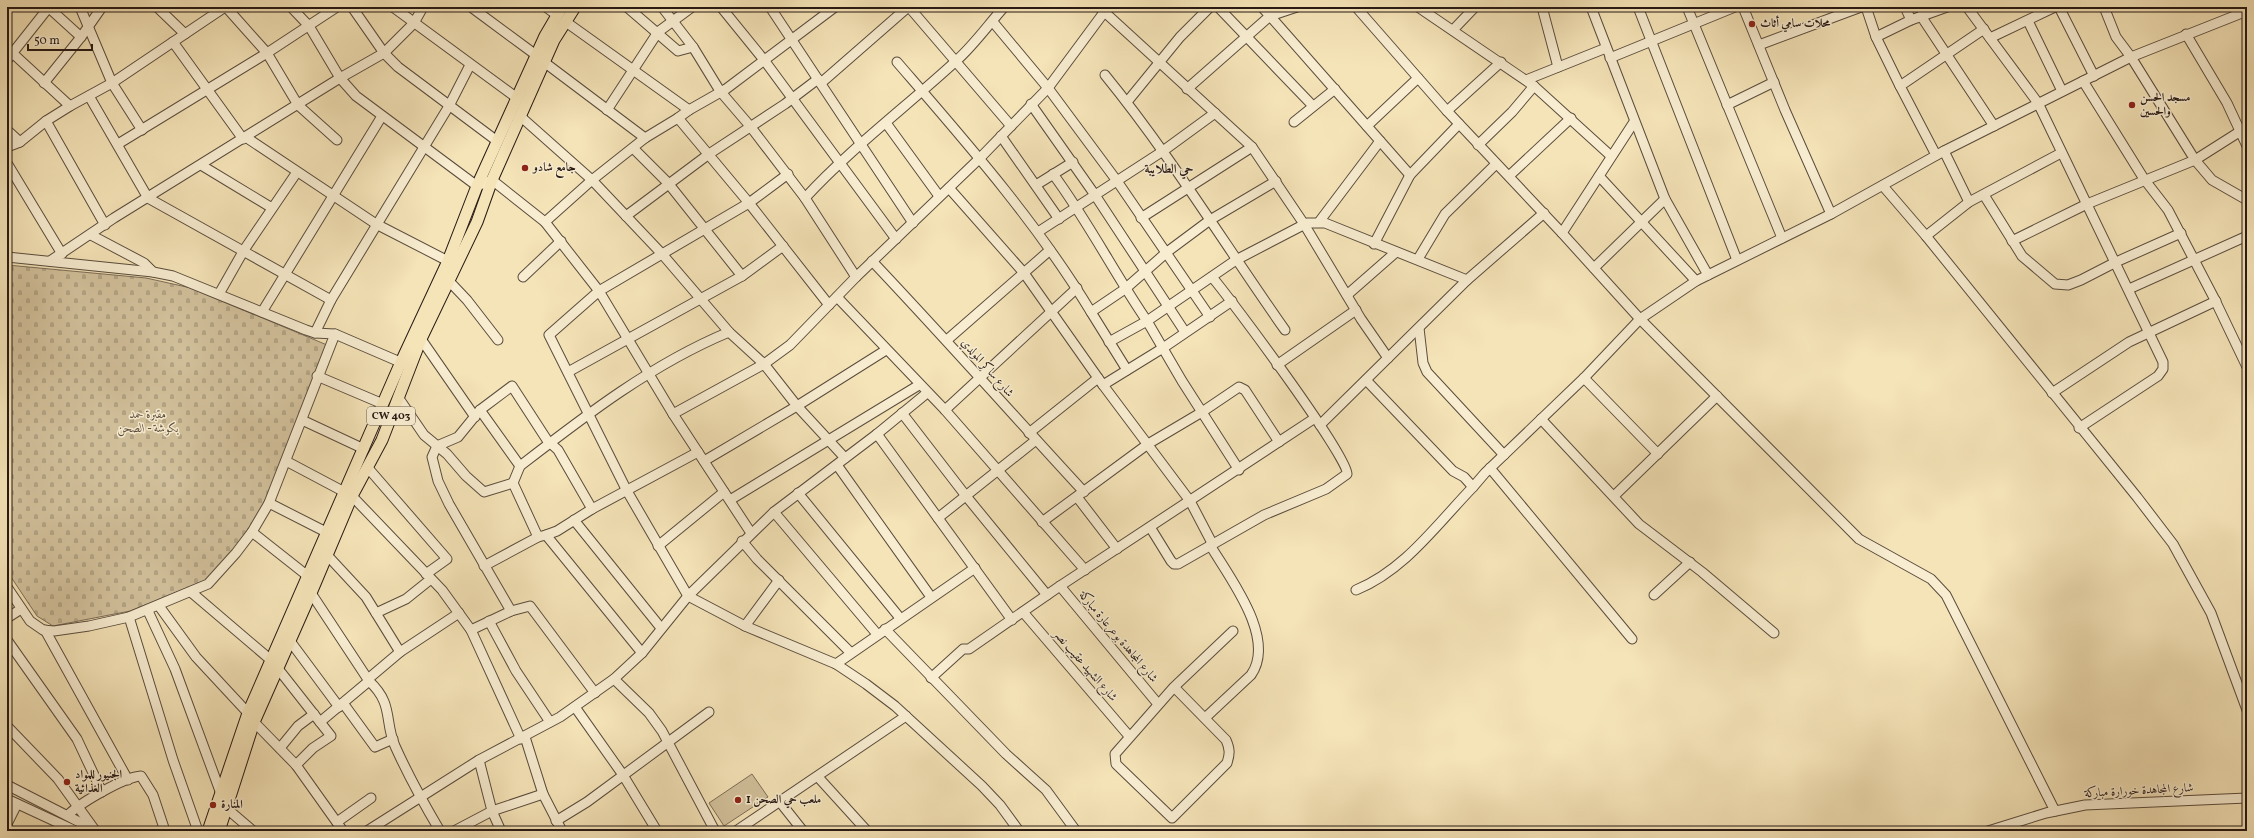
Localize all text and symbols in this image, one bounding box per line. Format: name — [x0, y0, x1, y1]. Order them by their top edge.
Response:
place label: محلات سامي أثاث — [1760, 15, 1831, 33]
marker: محلات سامي أثاث — [1747, 19, 1757, 29]
scale bar — [28, 26, 92, 52]
text: 50 m — [34, 33, 60, 49]
place label: مسجد الحسن والحسين — [2140, 90, 2191, 120]
marker: مسجد الحسن والحسين — [2127, 100, 2137, 110]
place label: جامع شادو — [531, 160, 576, 179]
district label: حي الطلايبة — [1145, 161, 1193, 180]
marker: جامع شادو — [520, 163, 530, 173]
street label: شارع ساكر المولدي — [955, 335, 1017, 402]
park label: مقبرة حمد بكوشة - الصحن — [117, 407, 180, 437]
road number: CW 403 — [367, 407, 415, 425]
street label: شارع المجاهدة بوعرعارة مباركة — [1073, 587, 1162, 687]
street label: شارع الشهيد عقيب نصر — [1047, 625, 1121, 707]
place label: الجنيور للمواد الغذائية — [75, 767, 122, 797]
marker: الجنيور للمواد الغذائية — [62, 777, 72, 787]
street label: شارع المجاهدة خورارة مباركة — [2083, 779, 2194, 804]
place label: ملعب حي الصحن 1 — [746, 792, 822, 809]
marker: ملعب حي الصحن 1 — [733, 795, 743, 805]
place label: المنارة — [221, 797, 243, 813]
marker: المنارة — [208, 800, 218, 810]

